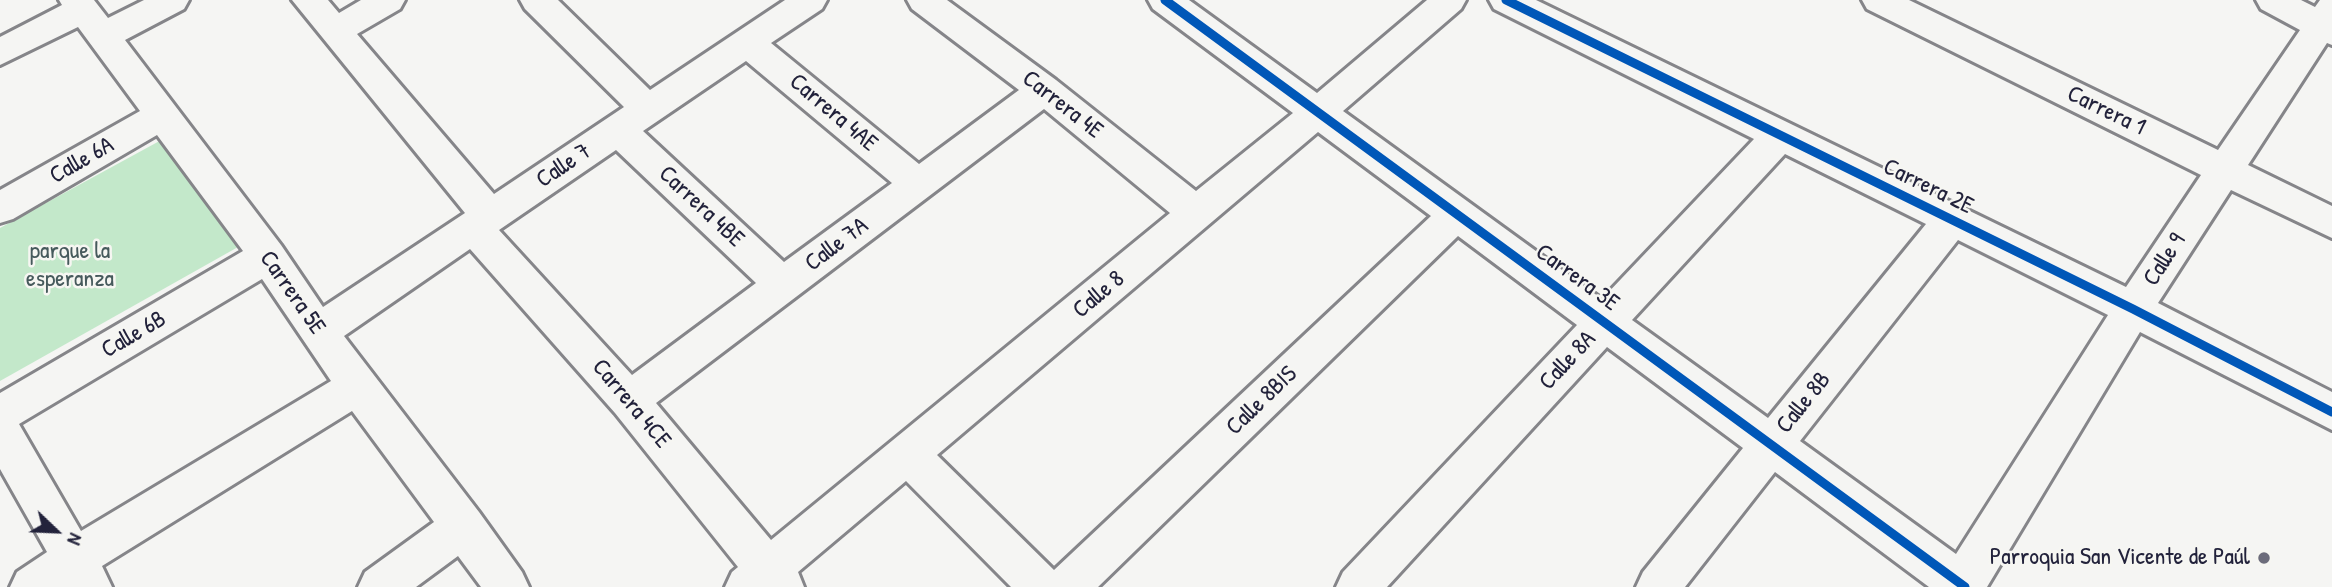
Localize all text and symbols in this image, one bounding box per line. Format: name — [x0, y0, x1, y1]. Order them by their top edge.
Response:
street label: Carrera 4E — [1016, 65, 1108, 145]
street label: Carrera 4AE — [783, 68, 883, 158]
street label: Carrera 1 — [2062, 80, 2150, 142]
street label: Calle 6A — [45, 131, 119, 191]
street label: Calle 7 — [531, 137, 597, 195]
street label: Carrera 2E — [1878, 153, 1978, 221]
street label: Carrera 4BE — [652, 160, 750, 254]
street label: Calle 7A — [800, 212, 874, 278]
street label: Calle 9 — [2137, 228, 2193, 292]
park label: parque la esperanza — [26, 238, 114, 294]
street label: Carrera 3E — [1530, 238, 1624, 318]
street label: Carrera 5E — [253, 246, 331, 340]
street label: Calle 8 — [1067, 265, 1131, 325]
street label: Calle 6B — [97, 305, 171, 365]
street label: Calle 8A — [1534, 326, 1602, 396]
street label: Carrera 4CE — [585, 354, 677, 454]
street label: Calle 8BIS — [1221, 360, 1303, 442]
street label: Calle 8B — [1771, 367, 1837, 439]
north arrow — [21, 496, 91, 566]
text: N — [61, 529, 89, 549]
place label: Parroquia San Vicente de Paúl — [1990, 544, 2250, 572]
marker: Parroquia San Vicente de Paúl — [2256, 550, 2272, 566]

